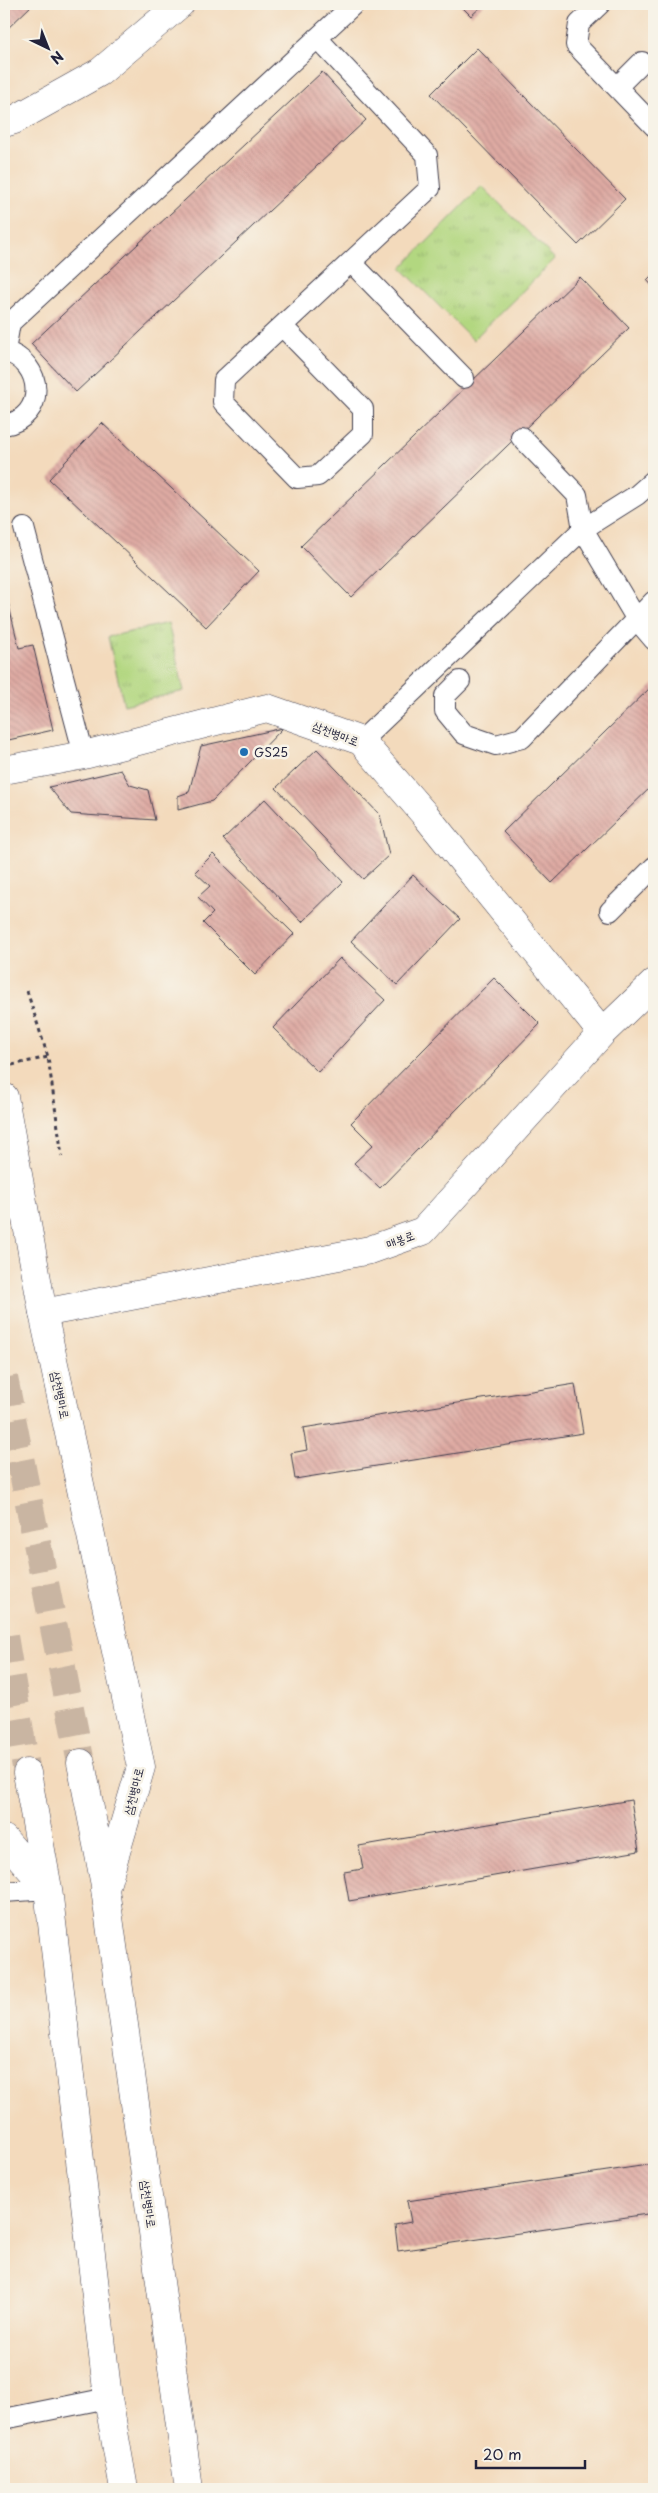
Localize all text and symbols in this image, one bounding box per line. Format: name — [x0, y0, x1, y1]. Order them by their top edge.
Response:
north arrow — [22, 22, 72, 72]
text: N — [46, 46, 68, 69]
street label: 삼천병마로 — [310, 716, 362, 750]
place label: GS25 — [254, 743, 288, 761]
marker: GS25 — [238, 746, 250, 758]
street label: 매봉로 — [383, 1226, 417, 1252]
street label: 삼천병마로 — [47, 1370, 75, 1420]
street label: 삼천병마로 — [118, 1765, 148, 1817]
street label: 삼천병마로 — [137, 2179, 161, 2229]
scale bar — [476, 2438, 584, 2470]
text: 20 m — [483, 2442, 522, 2465]

